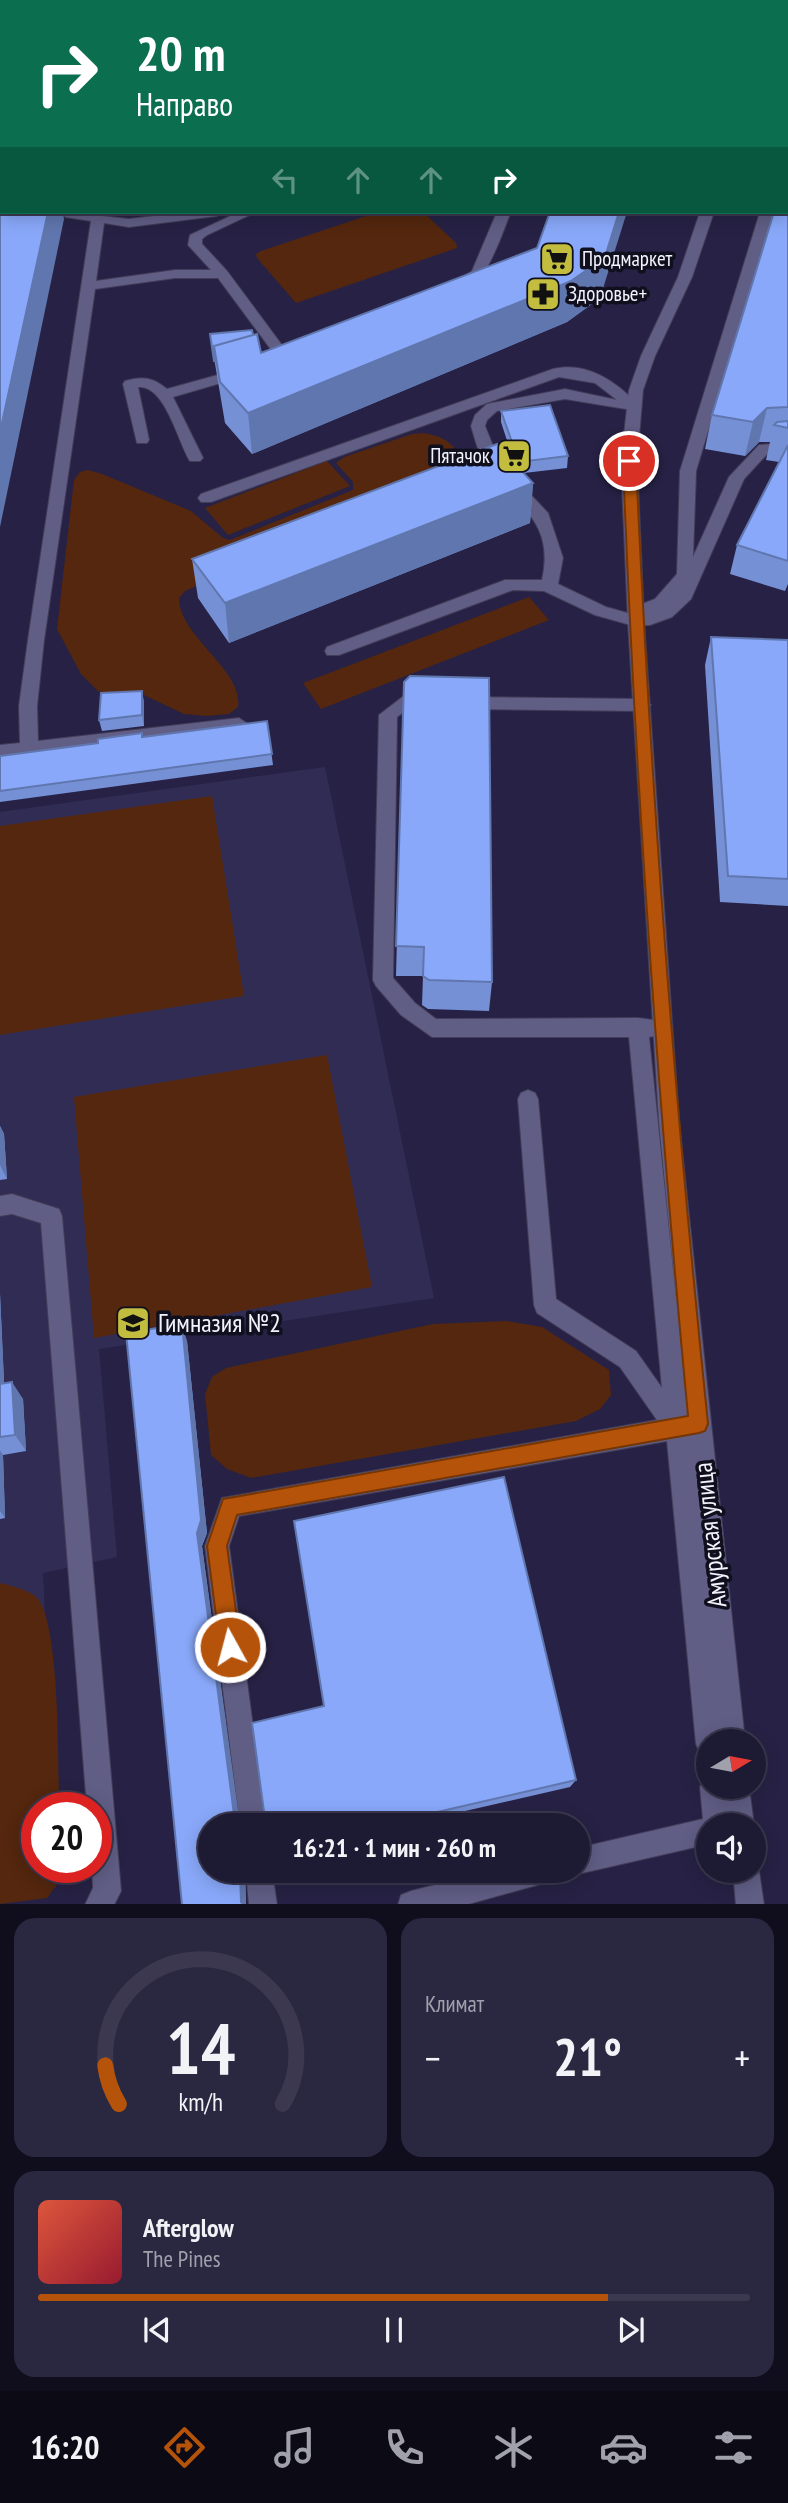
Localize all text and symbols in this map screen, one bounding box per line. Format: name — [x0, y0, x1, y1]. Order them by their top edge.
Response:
text: 20 m — [136, 21, 225, 85]
icon: right — [21, 28, 112, 119]
text: Направо — [136, 83, 233, 125]
icon: left — [266, 161, 304, 199]
icon: ahead — [339, 161, 377, 199]
icon: ahead — [412, 161, 450, 199]
icon: right — [485, 161, 523, 199]
supermarket icon: Продмаркет — [538, 240, 576, 278]
place label: Продмаркет — [582, 245, 673, 272]
pharmacy icon: Здоровье+ — [524, 275, 562, 313]
place label: Здоровье+ — [568, 280, 647, 307]
pin — [599, 431, 659, 491]
supermarket icon: Пятачок — [495, 437, 533, 475]
place label: Пятачок — [430, 442, 490, 469]
icon: arrive — [610, 442, 648, 480]
school or university icon: Гимназия №2 — [114, 1304, 152, 1342]
place label: Гимназия №2 — [158, 1306, 281, 1339]
street label: Амурская улица — [685, 1461, 734, 1609]
position arrow — [193, 1610, 267, 1684]
north arrow — [696, 1729, 766, 1799]
map controls — [696, 1729, 766, 1883]
speed limit sign: 20 — [21, 1792, 112, 1883]
button: sound — [696, 1813, 766, 1883]
text: 16:21 · 1 мин · 260 m — [292, 1831, 496, 1864]
text: Климат — [425, 1989, 484, 2018]
text: 14 — [166, 2000, 235, 2094]
text: 21° — [553, 2023, 622, 2090]
text: − — [425, 2033, 441, 2082]
text: + — [734, 2033, 750, 2082]
text: km/h — [178, 2085, 223, 2117]
text: Afterglow — [143, 2211, 234, 2244]
text: The Pines — [143, 2244, 221, 2273]
icon: previous — [138, 2311, 176, 2349]
icon: pause — [375, 2311, 413, 2349]
icon: next — [612, 2311, 650, 2349]
icon: directions — [160, 2423, 209, 2472]
icon: music — [270, 2423, 319, 2472]
icon: phone — [380, 2423, 429, 2472]
icon: climate — [489, 2423, 538, 2472]
icon: car — [599, 2423, 648, 2472]
icon: filters — [709, 2423, 758, 2472]
text: 16:20 — [30, 2426, 100, 2468]

